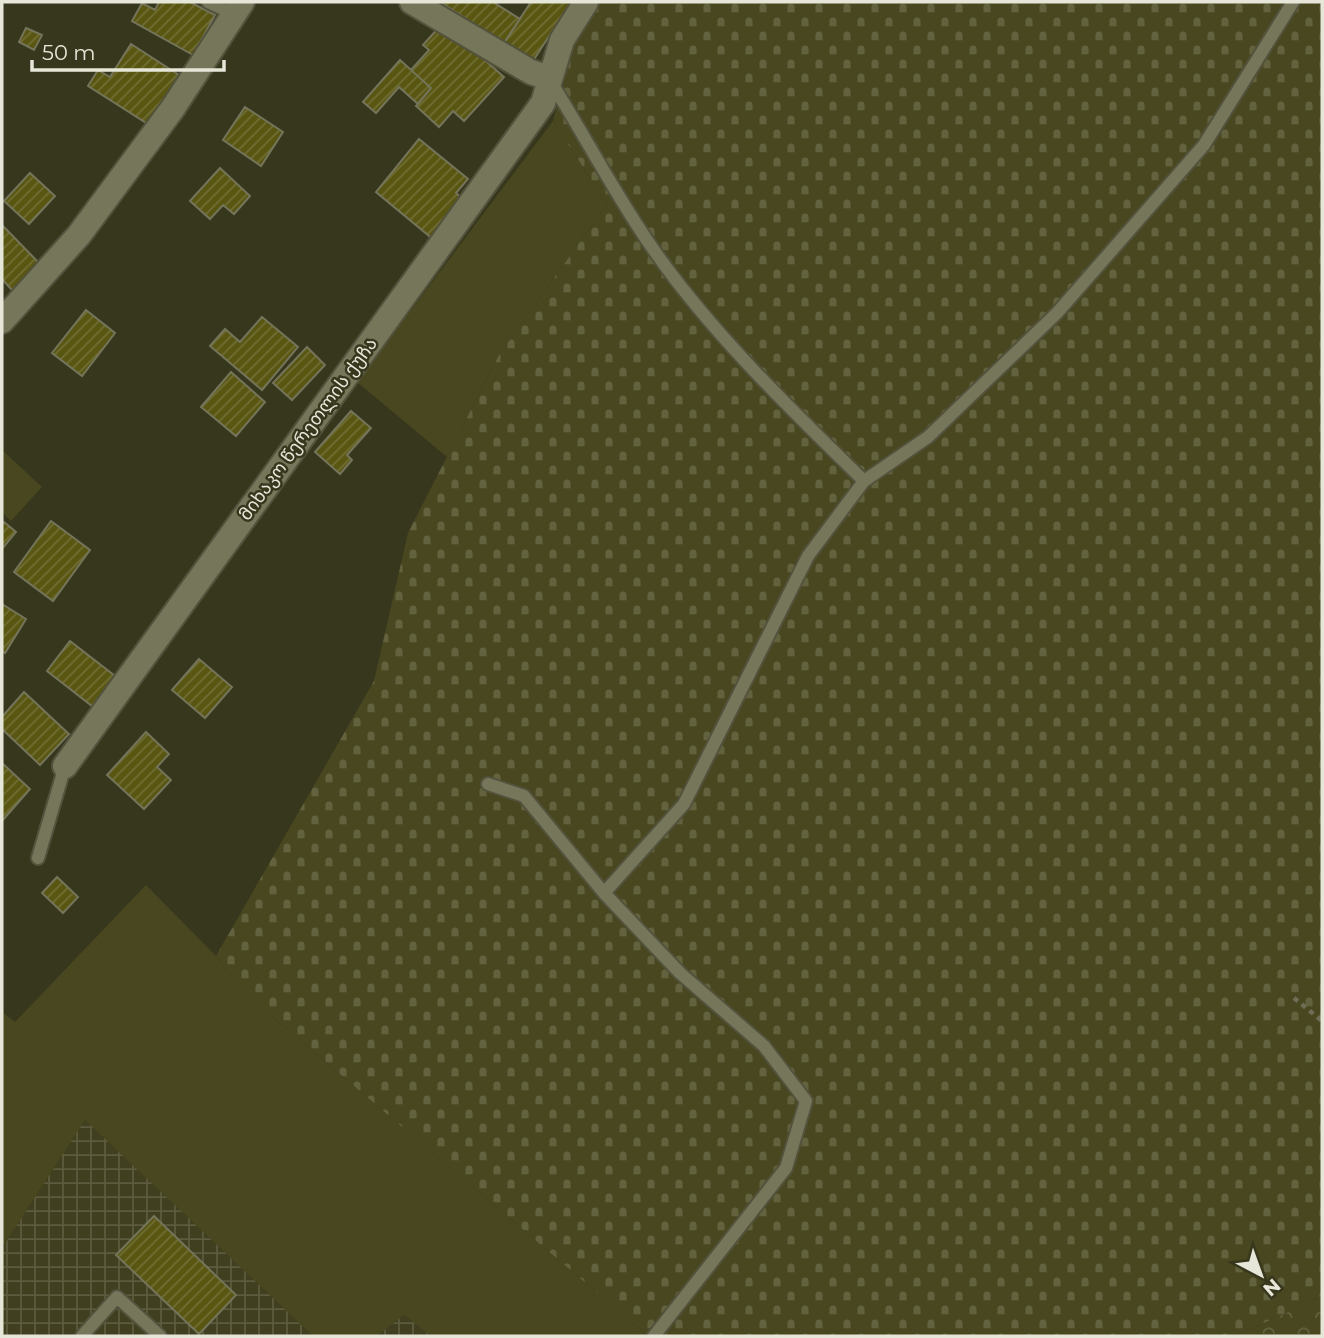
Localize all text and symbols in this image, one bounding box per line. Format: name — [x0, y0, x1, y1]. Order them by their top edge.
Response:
scale bar — [32, 28, 224, 72]
text: 50 m — [42, 40, 96, 65]
street label: მიხაკო წერეთლის ქუჩა — [234, 333, 382, 525]
north arrow — [1226, 1240, 1296, 1310]
text: N — [1258, 1274, 1285, 1301]

